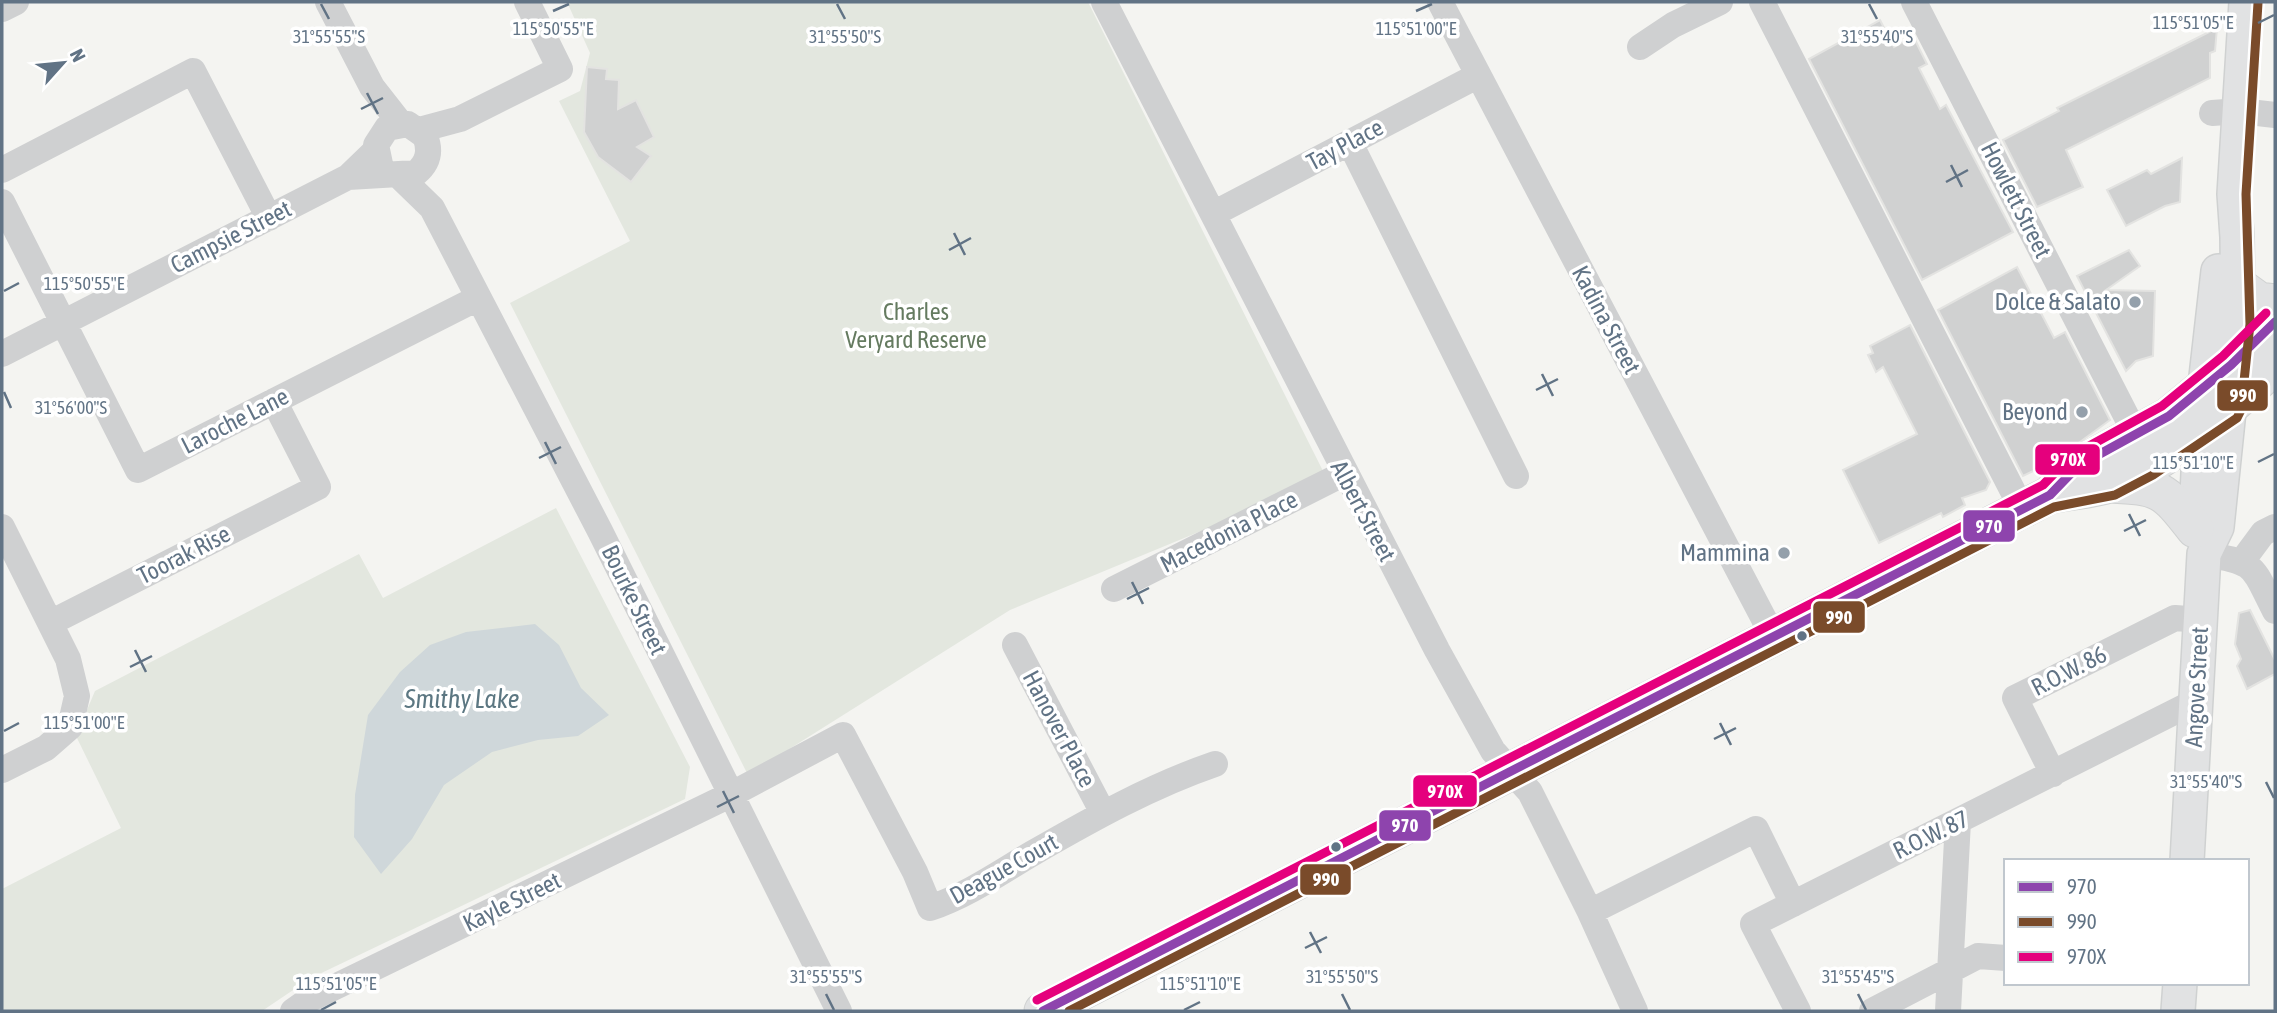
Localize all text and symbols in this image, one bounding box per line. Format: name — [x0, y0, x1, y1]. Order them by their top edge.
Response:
text: 115°51'05"E — [2153, 12, 2234, 33]
text: 115°50'55"E — [513, 18, 594, 39]
text: 115°51'00"E — [1376, 18, 1457, 39]
text: 31°55'55"S — [293, 26, 365, 47]
text: 31°55'50"S — [809, 26, 881, 47]
text: 31°55'40"S — [1841, 26, 1913, 47]
north arrow — [28, 28, 98, 98]
text: N — [66, 45, 90, 65]
street label: Tay Place — [1302, 113, 1387, 176]
street label: Howlett Street — [1976, 137, 2057, 262]
street label: Campsie Street — [166, 195, 296, 278]
street label: Kadina Street — [1567, 261, 1646, 378]
text: 115°50'55"E — [44, 273, 125, 294]
place label: Dolce & Salato — [1995, 288, 2121, 315]
marker: Dolce & Salato — [2127, 294, 2143, 310]
park label: Charles Veryard Reserve — [845, 298, 987, 353]
line badge: 990 — [2216, 379, 2269, 412]
street label: Laroche Lane — [177, 382, 293, 459]
text: 990 — [2230, 384, 2256, 406]
text: 31°56'00"S — [35, 397, 107, 418]
place label: Beyond — [2002, 398, 2068, 425]
marker: Beyond — [2074, 404, 2090, 420]
line badge: 970X — [2034, 443, 2101, 476]
text: 970X — [2050, 448, 2086, 470]
text: 115°51'10"E — [2153, 452, 2234, 473]
street label: Albert Street — [1326, 456, 1401, 566]
street label: Macedonia Place — [1156, 485, 1302, 578]
line badge: 970 — [1962, 509, 2016, 543]
text: 970 — [1976, 515, 2002, 537]
street label: Toorak Rise — [133, 520, 235, 589]
place label: Mammina — [1680, 539, 1770, 566]
street label: Bourke Street — [596, 541, 673, 659]
marker: Mammina — [1776, 545, 1792, 561]
line badge: 990 — [1812, 600, 1866, 634]
text: 990 — [1826, 606, 1852, 628]
street label: Angove Street — [2180, 626, 2213, 748]
unlabelled marker — [1795, 629, 1809, 643]
street label: R.O.W. 86 — [2027, 640, 2111, 701]
street label: Hanover Place — [1018, 666, 1101, 792]
water label: Smithy Lake — [404, 684, 519, 714]
text: 115°51'00"E — [44, 712, 125, 733]
text: 31°55'40"S — [2170, 771, 2242, 792]
line badge: 970X — [1412, 774, 1478, 808]
text: 970X — [1427, 780, 1463, 802]
street label: R.O.W. 87 — [1889, 805, 1973, 864]
line badge: 970 — [1378, 809, 1432, 842]
text: 970 — [1392, 814, 1418, 836]
street label: Deague Court — [945, 828, 1062, 909]
unlabelled marker — [1329, 840, 1343, 854]
legend — [2004, 859, 2249, 985]
line badge: 990 — [1299, 863, 1352, 896]
street label: Kayle Street — [459, 866, 565, 937]
text: 990 — [1313, 868, 1339, 890]
text: 970 — [2067, 874, 2097, 898]
text: 990 — [2067, 909, 2097, 933]
text: 970X — [2067, 944, 2107, 968]
text: 31°55'55"S — [790, 966, 862, 987]
text: 31°55'50"S — [1306, 966, 1378, 987]
text: 31°55'45"S — [1822, 966, 1894, 987]
text: 115°51'05"E — [296, 973, 377, 994]
text: 115°51'10"E — [1160, 973, 1241, 994]

